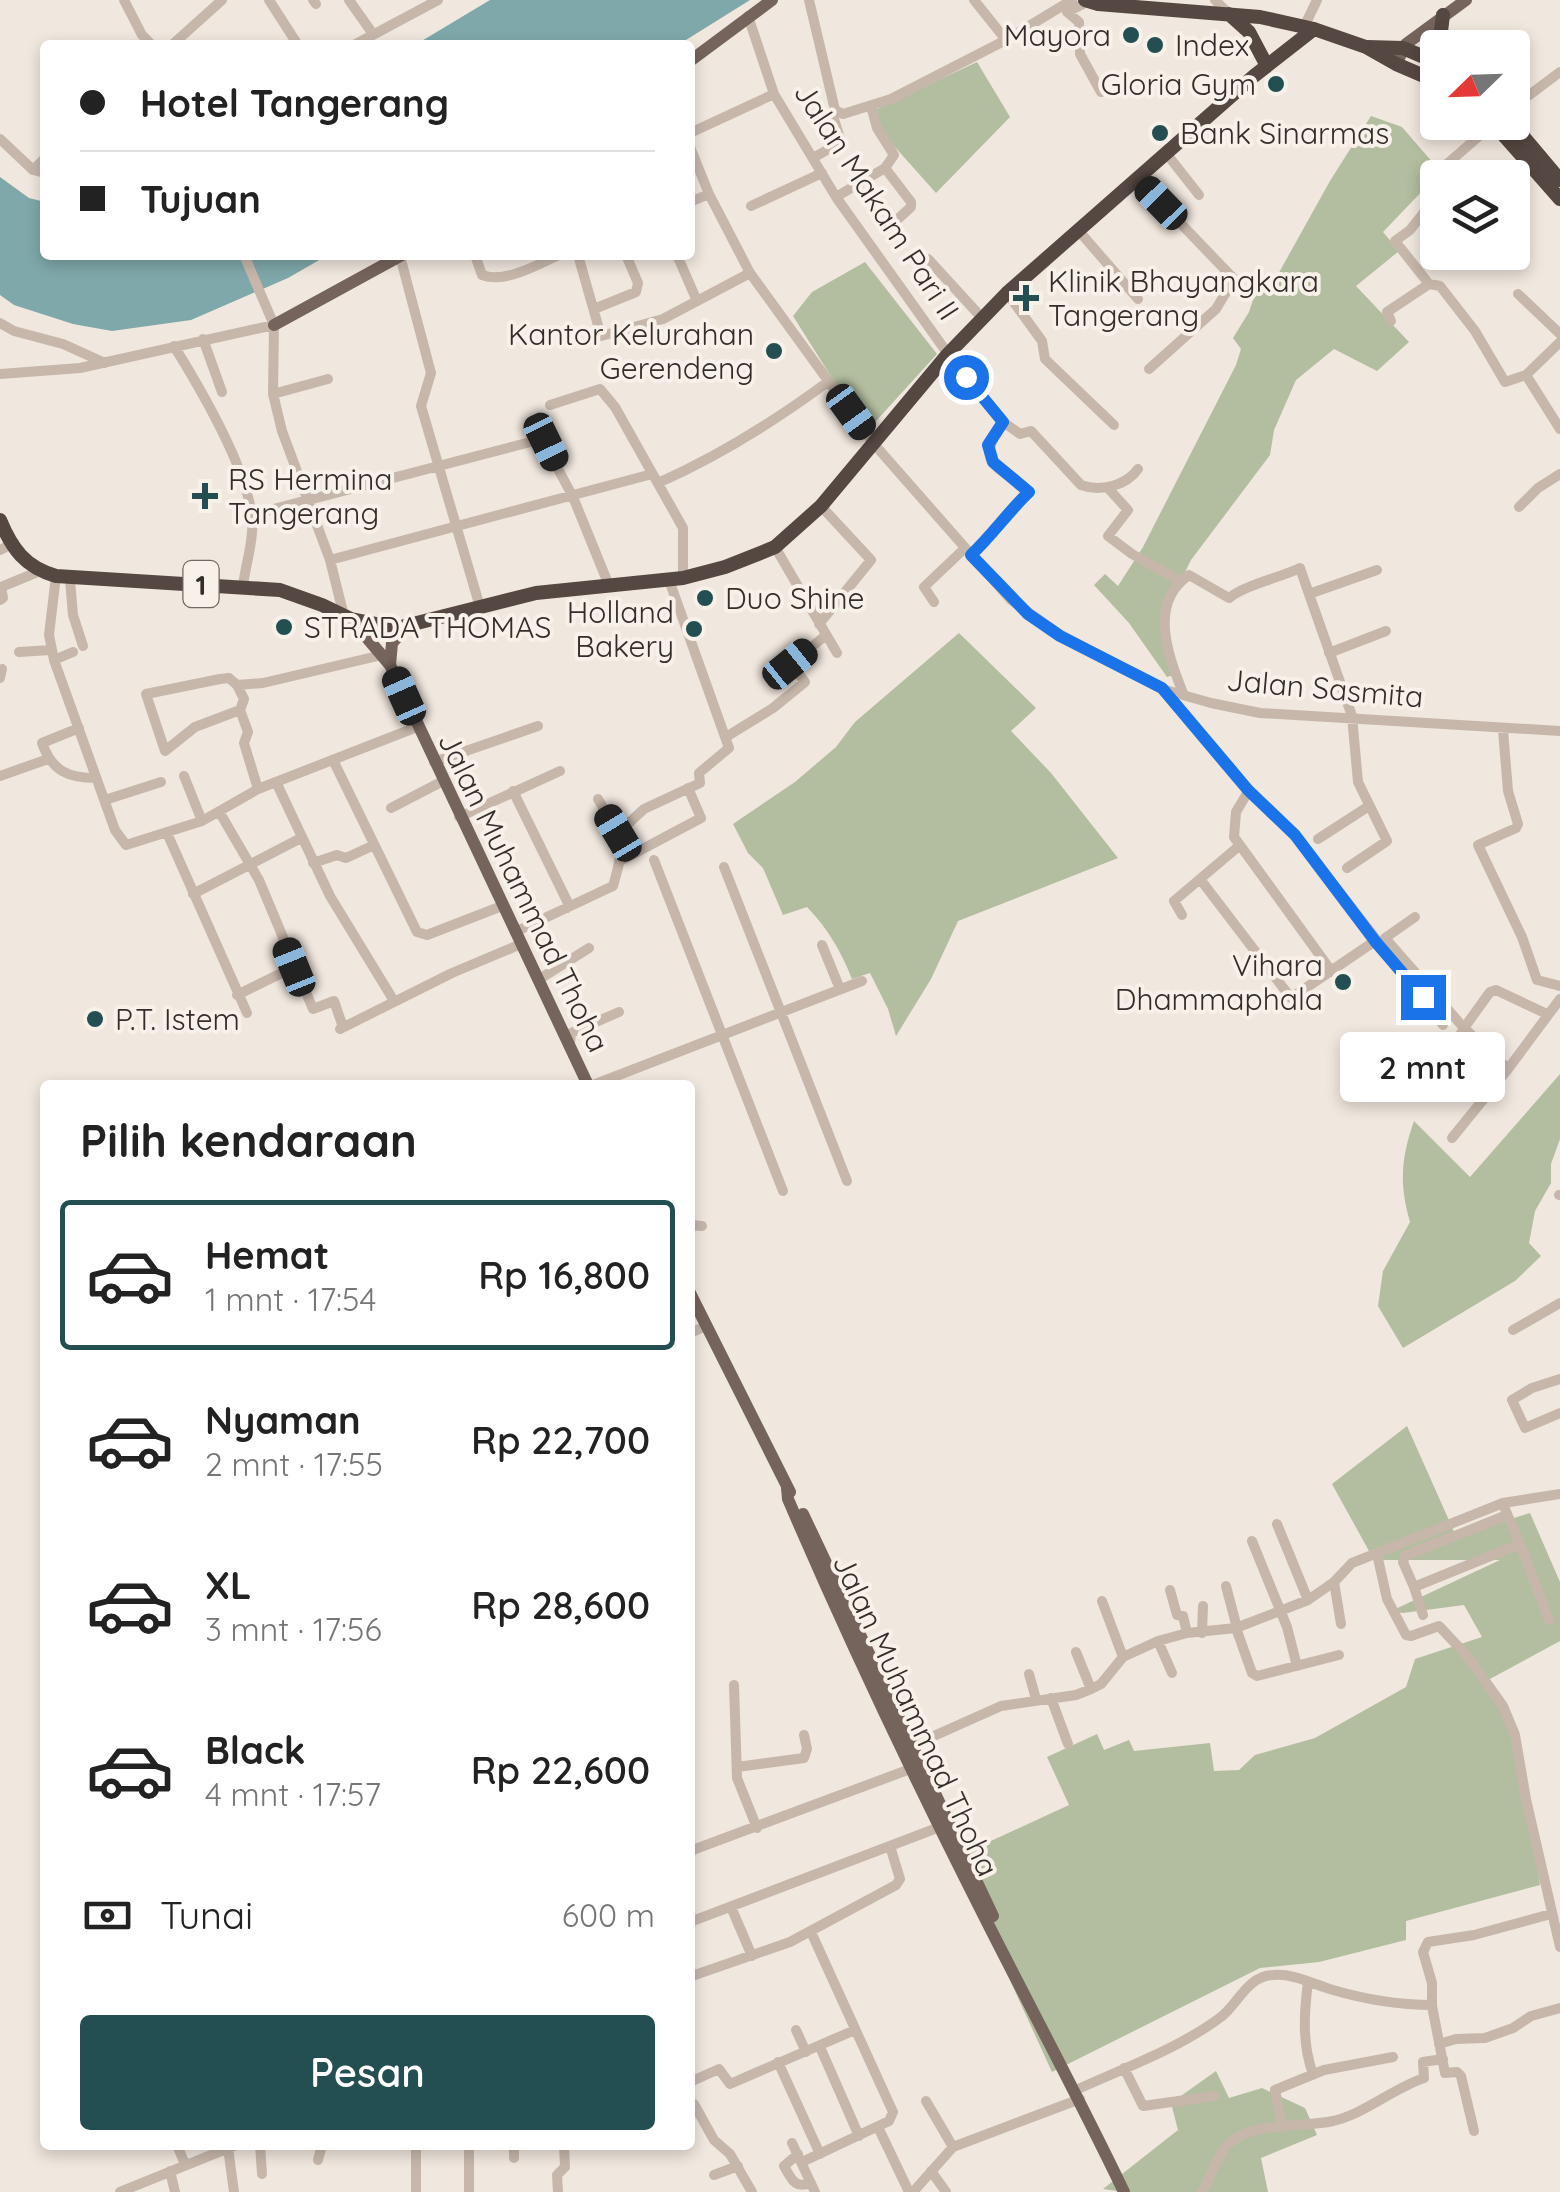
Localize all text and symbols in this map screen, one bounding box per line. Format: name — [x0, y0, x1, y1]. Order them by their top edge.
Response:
place label: Mayora — [1004, 16, 1111, 54]
marker: Mayora — [1120, 24, 1142, 46]
place label: Index — [1175, 26, 1249, 64]
north arrow — [1420, 30, 1530, 140]
map controls — [1420, 30, 1530, 270]
marker: Index — [1144, 34, 1166, 56]
place label: Gloria Gym — [1101, 65, 1256, 103]
marker: Gloria Gym — [1265, 73, 1287, 95]
street label: Jalan Makam Pari II — [786, 75, 968, 327]
text: Hotel Tangerang — [140, 79, 449, 127]
place label: Bank Sinarmas — [1180, 114, 1389, 152]
marker: Bank Sinarmas — [1149, 122, 1171, 144]
button: layers — [1420, 160, 1530, 270]
car — [1129, 171, 1193, 235]
text: Tujuan — [140, 175, 261, 223]
place label: Klinik Bhayangkara Tangerang — [1048, 262, 1319, 334]
marker: Klinik Bhayangkara Tangerang — [1013, 285, 1039, 311]
place label: Kantor Kelurahan Gerendeng — [508, 315, 754, 387]
marker: Kantor Kelurahan Gerendeng — [763, 340, 785, 362]
route start — [944, 355, 989, 400]
car — [821, 379, 881, 445]
car — [519, 408, 573, 476]
place label: RS Hermina Tangerang — [228, 460, 393, 532]
marker: RS Hermina Tangerang — [192, 483, 218, 509]
road number: 1 — [184, 561, 218, 607]
place label: Duo Shine — [725, 579, 865, 617]
marker: Duo Shine — [694, 587, 716, 609]
place label: Holland Bakery — [567, 593, 674, 665]
place label: STRADA THOMAS — [304, 608, 551, 646]
marker: STRADA THOMAS — [273, 616, 295, 638]
marker: Holland Bakery — [683, 618, 705, 640]
car — [757, 633, 823, 695]
street label: Jalan Sasmita — [1225, 660, 1425, 716]
car — [378, 662, 430, 730]
street label: Jalan Muhammad Thoha — [430, 726, 618, 1058]
car — [590, 800, 646, 866]
car — [269, 934, 319, 1000]
place label: Vihara Dhammaphala — [1115, 946, 1323, 1018]
marker: Vihara Dhammaphala — [1332, 971, 1354, 993]
route end — [1401, 975, 1446, 1020]
place label: P.T. Istem — [115, 1000, 240, 1038]
marker: P.T. Istem — [84, 1008, 106, 1030]
callout: 2 mnt — [1340, 1032, 1506, 1102]
text: 2 mnt — [1379, 1047, 1466, 1087]
text: Pilih kendaraan — [80, 1112, 417, 1168]
icon: car — [85, 1230, 175, 1320]
text: Hemat — [205, 1231, 329, 1279]
text: Rp 16,800 — [478, 1251, 650, 1299]
text: 1 mnt · 17:54 — [205, 1279, 376, 1319]
icon: car — [85, 1395, 175, 1485]
text: Nyaman — [205, 1396, 361, 1444]
text: Rp 22,700 — [471, 1416, 650, 1464]
text: 2 mnt · 17:55 — [205, 1444, 383, 1484]
street label: Jalan Muhammad Thoha — [825, 1548, 1007, 1882]
icon: car — [85, 1560, 175, 1650]
text: XL — [205, 1561, 251, 1609]
text: Rp 28,600 — [471, 1581, 650, 1629]
text: 3 mnt · 17:56 — [205, 1609, 382, 1649]
icon: car — [85, 1725, 175, 1815]
text: Black — [205, 1726, 305, 1774]
text: Rp 22,600 — [471, 1746, 650, 1794]
text: 4 mnt · 17:57 — [205, 1774, 381, 1814]
icon: cash — [80, 1888, 135, 1943]
text: Tunai — [160, 1891, 253, 1939]
text: 600 m — [562, 1895, 655, 1935]
button: Pesan — [80, 2015, 655, 2130]

